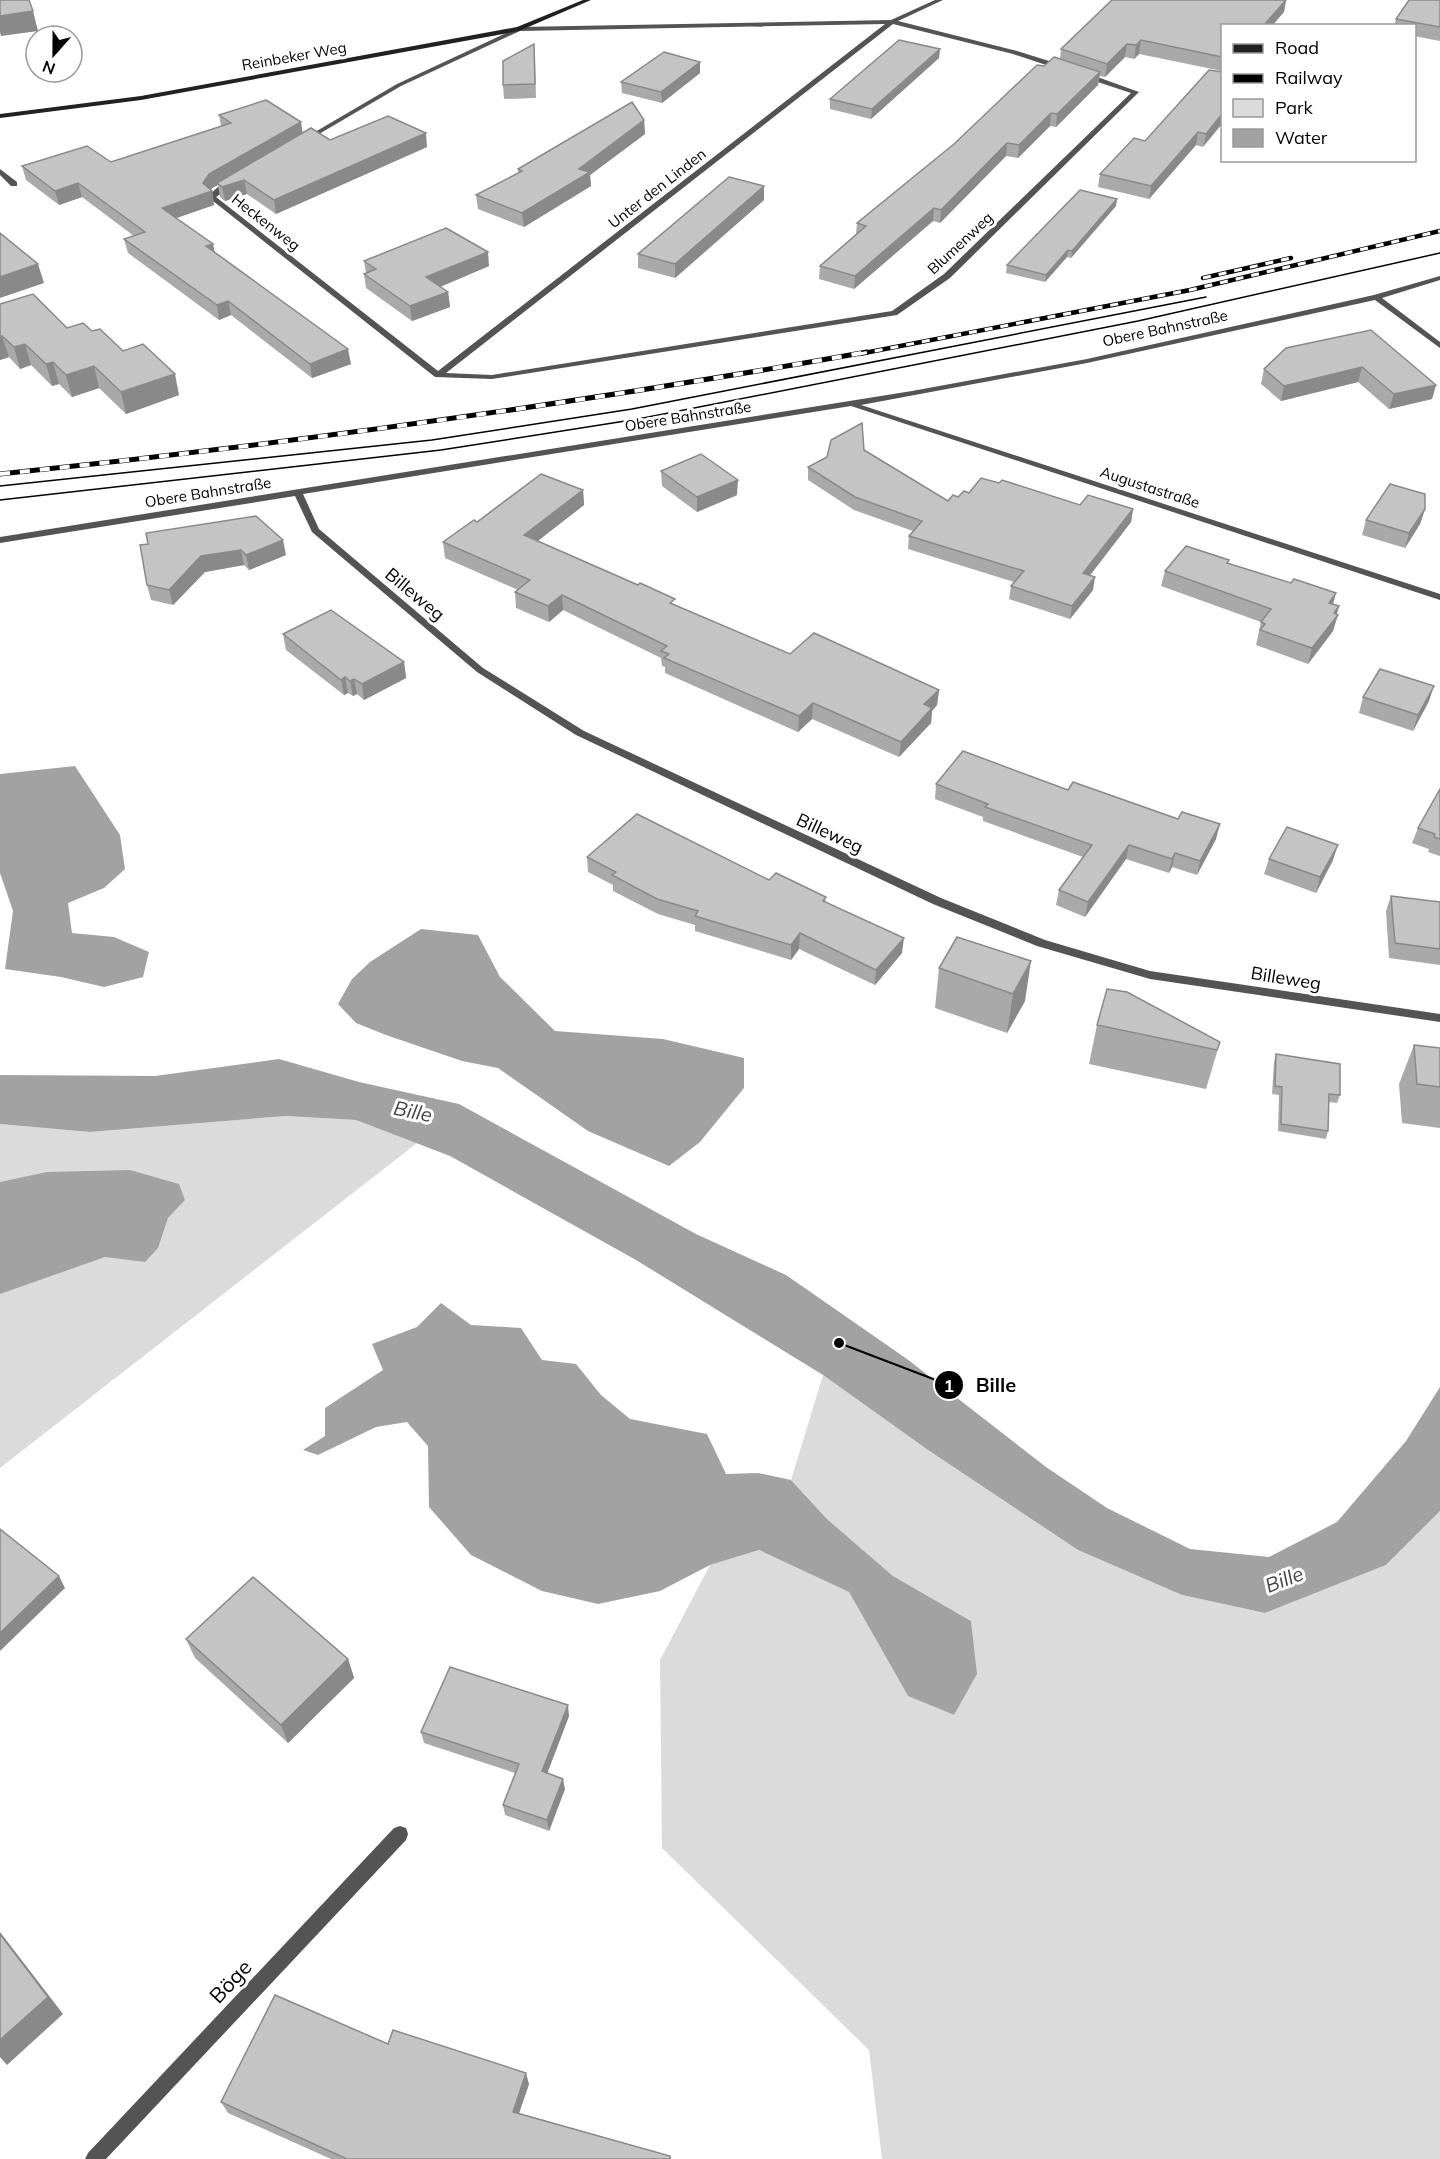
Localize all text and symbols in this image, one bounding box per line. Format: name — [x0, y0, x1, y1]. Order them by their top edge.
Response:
north arrow — [24, 24, 84, 84]
legend — [1221, 24, 1416, 162]
text: Road — [1275, 36, 1319, 59]
street label: Reinbeker Weg — [240, 37, 348, 75]
text: N — [39, 57, 58, 80]
text: Railway — [1275, 66, 1343, 89]
text: Park — [1275, 96, 1314, 119]
text: Water — [1275, 126, 1328, 149]
street label: Unter den Linden — [604, 144, 710, 232]
street label: Heckenweg — [228, 189, 304, 255]
street label: Blumenweg — [923, 208, 997, 278]
street label: Obere Bahnstraße — [1101, 305, 1229, 351]
street label: Obere Bahnstraße — [623, 397, 753, 435]
street label: Augustastraße — [1098, 462, 1202, 512]
street label: Obere Bahnstraße — [143, 473, 273, 511]
street label: Billeweg — [380, 562, 450, 626]
street label: Billeweg — [793, 808, 867, 858]
street label: Billeweg — [1249, 961, 1323, 995]
water label: Bille — [391, 1095, 435, 1127]
callout: Bille — [934, 1366, 1029, 1404]
text: Bille — [976, 1372, 1016, 1397]
text: 1 — [944, 1374, 954, 1397]
water label: Bille — [1261, 1560, 1307, 1598]
street label: Böge — [203, 1954, 257, 2008]

